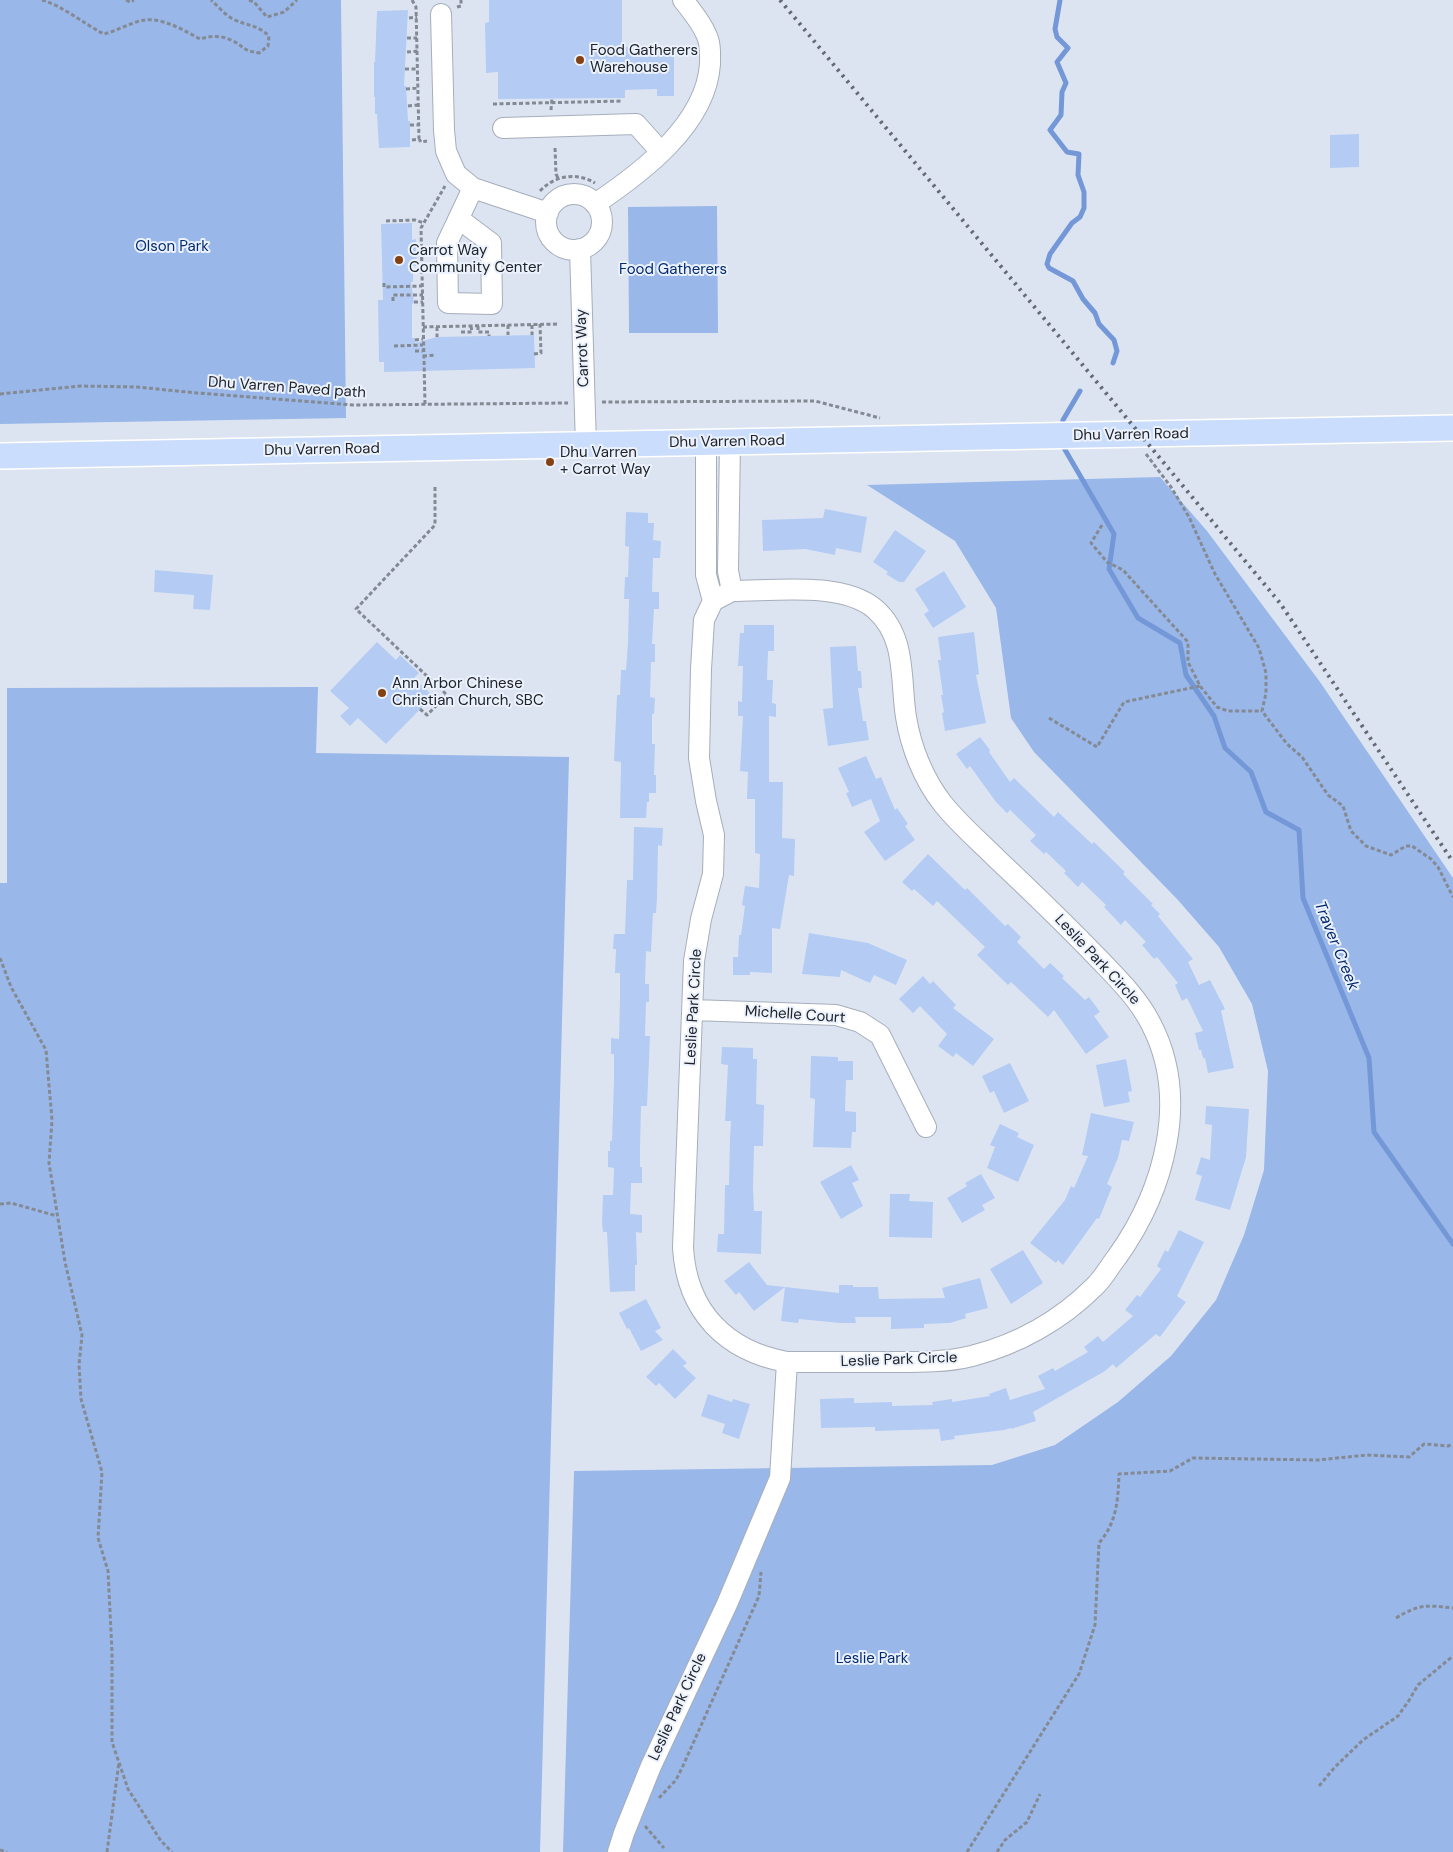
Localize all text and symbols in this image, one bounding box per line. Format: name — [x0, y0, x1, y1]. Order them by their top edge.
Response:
place label: Food Gatherers Warehouse — [590, 42, 698, 77]
marker: Food Gatherers Warehouse — [574, 54, 586, 66]
park label: Olson Park — [135, 238, 209, 256]
place label: Carrot Way Community Center — [409, 242, 542, 277]
marker: Carrot Way Community Center — [393, 254, 405, 266]
park label: Food Gatherers — [619, 261, 727, 279]
street label: Carrot Way — [573, 309, 593, 387]
street label: Dhu Varren Paved path — [207, 373, 367, 403]
street label: Dhu Varren Road — [1073, 425, 1189, 445]
street label: Dhu Varren Road — [669, 432, 785, 452]
street label: Dhu Varren Road — [264, 440, 380, 460]
place label: Dhu Varren + Carrot Way — [560, 444, 650, 479]
marker: Dhu Varren + Carrot Way — [544, 456, 556, 468]
place label: Ann Arbor Chinese Christian Church, SBC — [392, 675, 544, 710]
marker: Ann Arbor Chinese Christian Church, SBC — [376, 687, 388, 699]
water label: Traver Creek — [1309, 899, 1363, 993]
street label: Leslie Park Circle — [1051, 911, 1143, 1009]
street label: Leslie Park Circle — [682, 948, 706, 1066]
street label: Michelle Court — [744, 1003, 846, 1027]
street label: Leslie Park Circle — [840, 1349, 958, 1371]
street label: Leslie Park Circle — [645, 1650, 711, 1764]
park label: Leslie Park — [836, 1650, 908, 1668]

